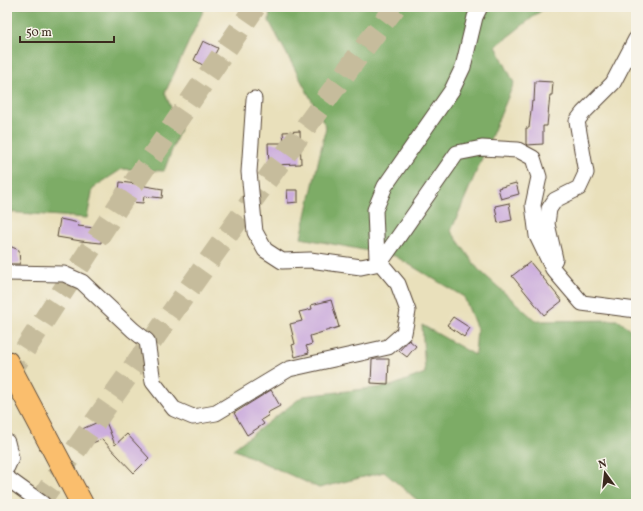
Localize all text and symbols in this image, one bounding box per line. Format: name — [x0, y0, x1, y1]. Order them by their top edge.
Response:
scale bar — [20, 18, 114, 44]
text: 50 m — [26, 25, 52, 41]
north arrow — [585, 453, 625, 493]
text: N — [597, 457, 609, 473]

